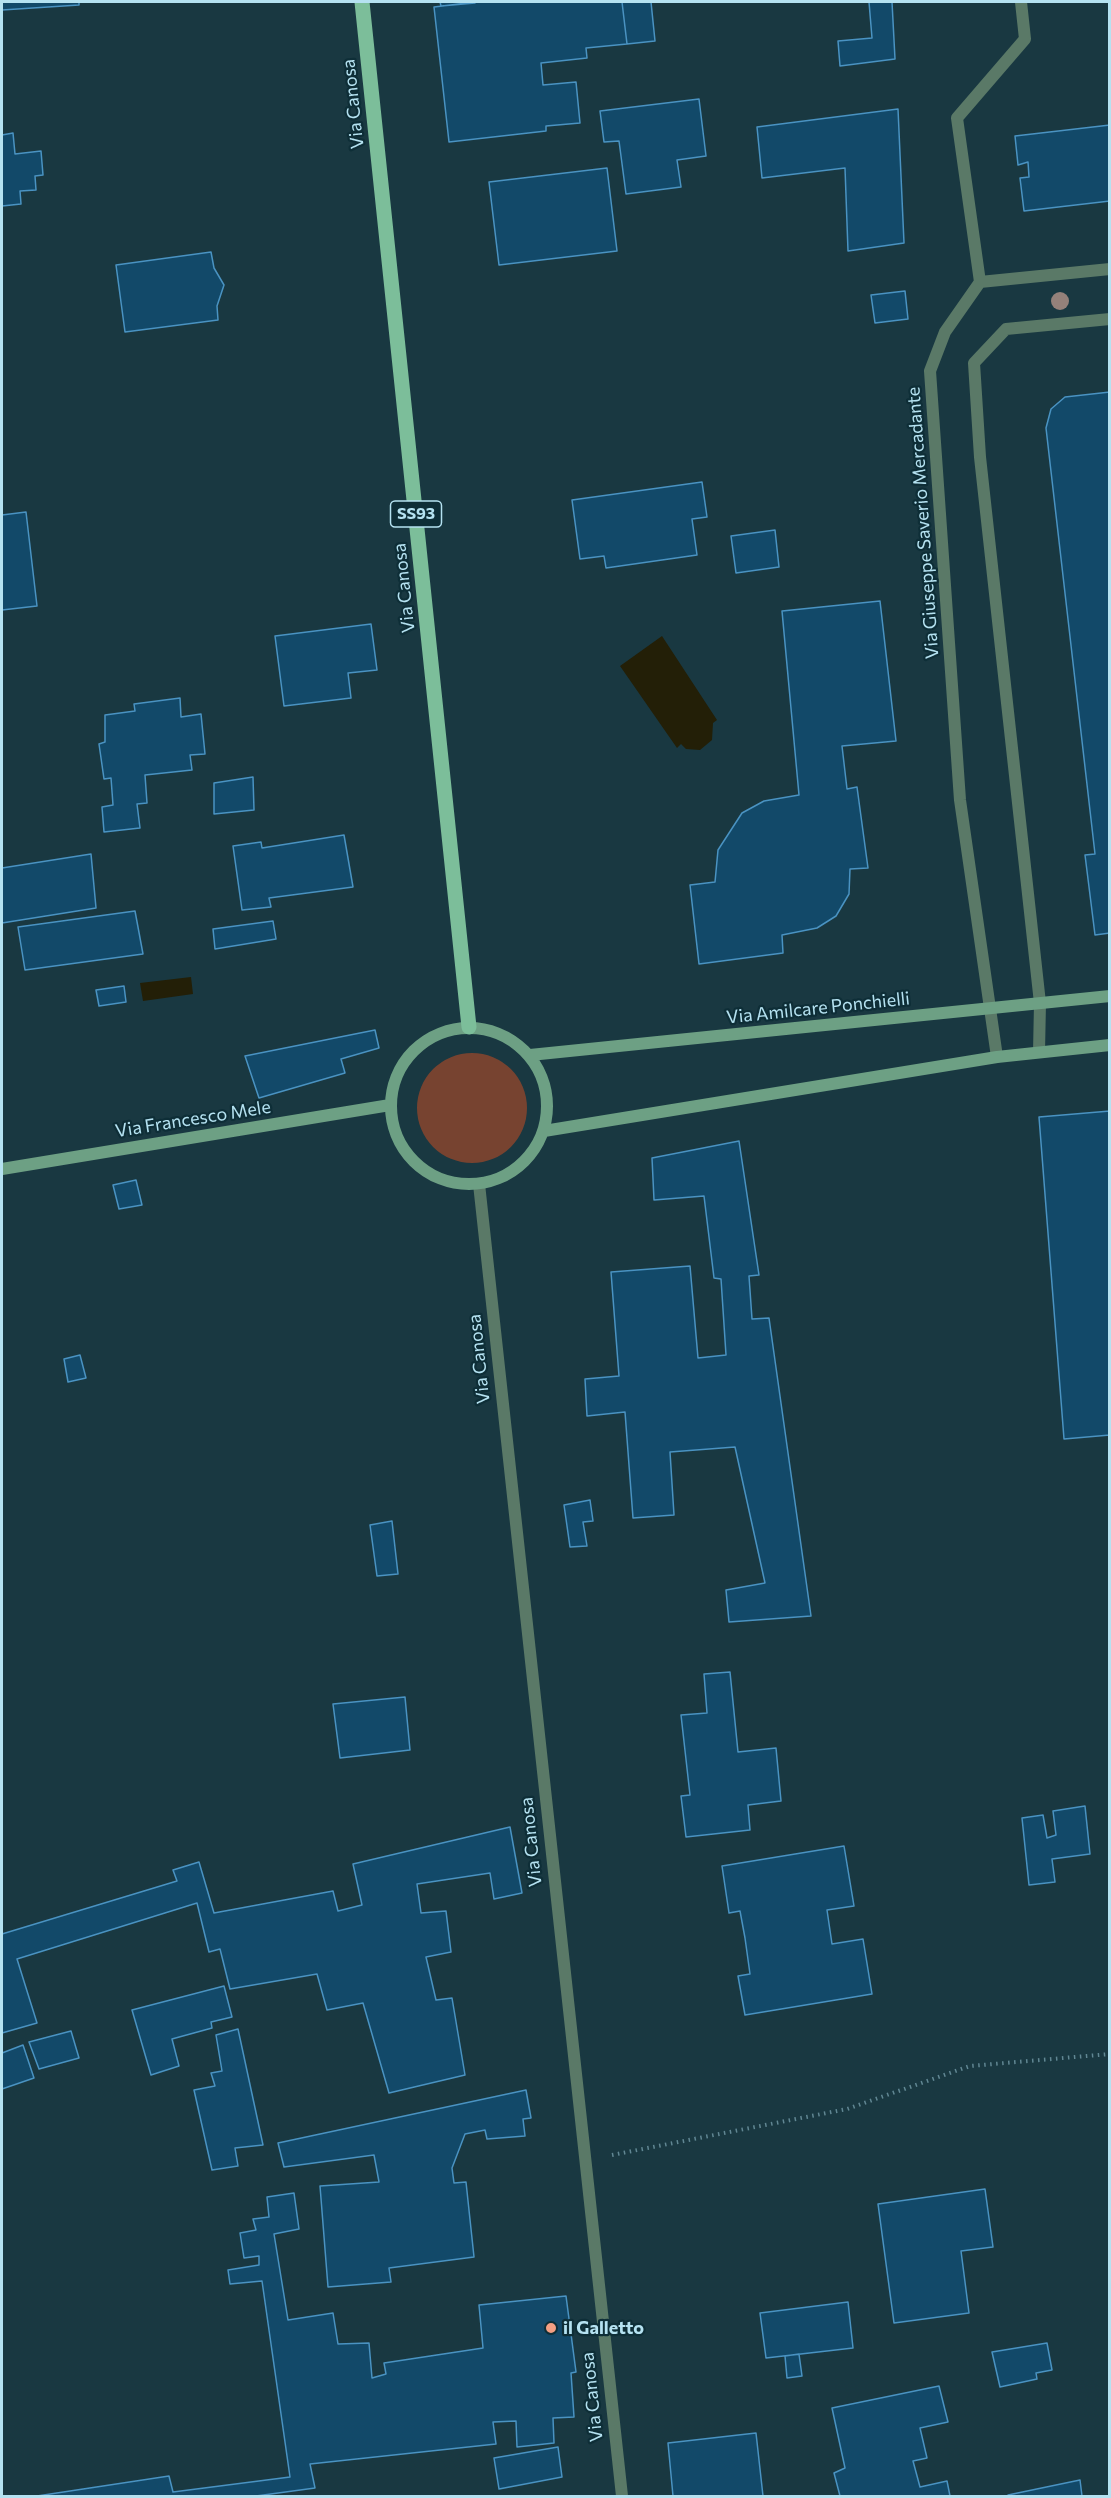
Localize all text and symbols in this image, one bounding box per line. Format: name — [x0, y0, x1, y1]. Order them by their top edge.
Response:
street label: Via Canosa — [338, 58, 368, 150]
street label: Via Giuseppe Saverio Mercadante — [903, 386, 943, 660]
road number: SS93 — [390, 501, 442, 527]
street label: Via Canosa — [389, 542, 419, 634]
street label: Via Amilcare Ponchielli — [725, 988, 911, 1028]
street label: Via Francesco Mele — [114, 1096, 272, 1142]
street label: Via Canosa — [464, 1313, 494, 1405]
street label: Via Canosa — [516, 1796, 546, 1888]
place label: il Galletto — [563, 2317, 644, 2339]
marker: il Galletto — [544, 2321, 558, 2335]
street label: Via Canosa — [577, 2351, 607, 2443]

